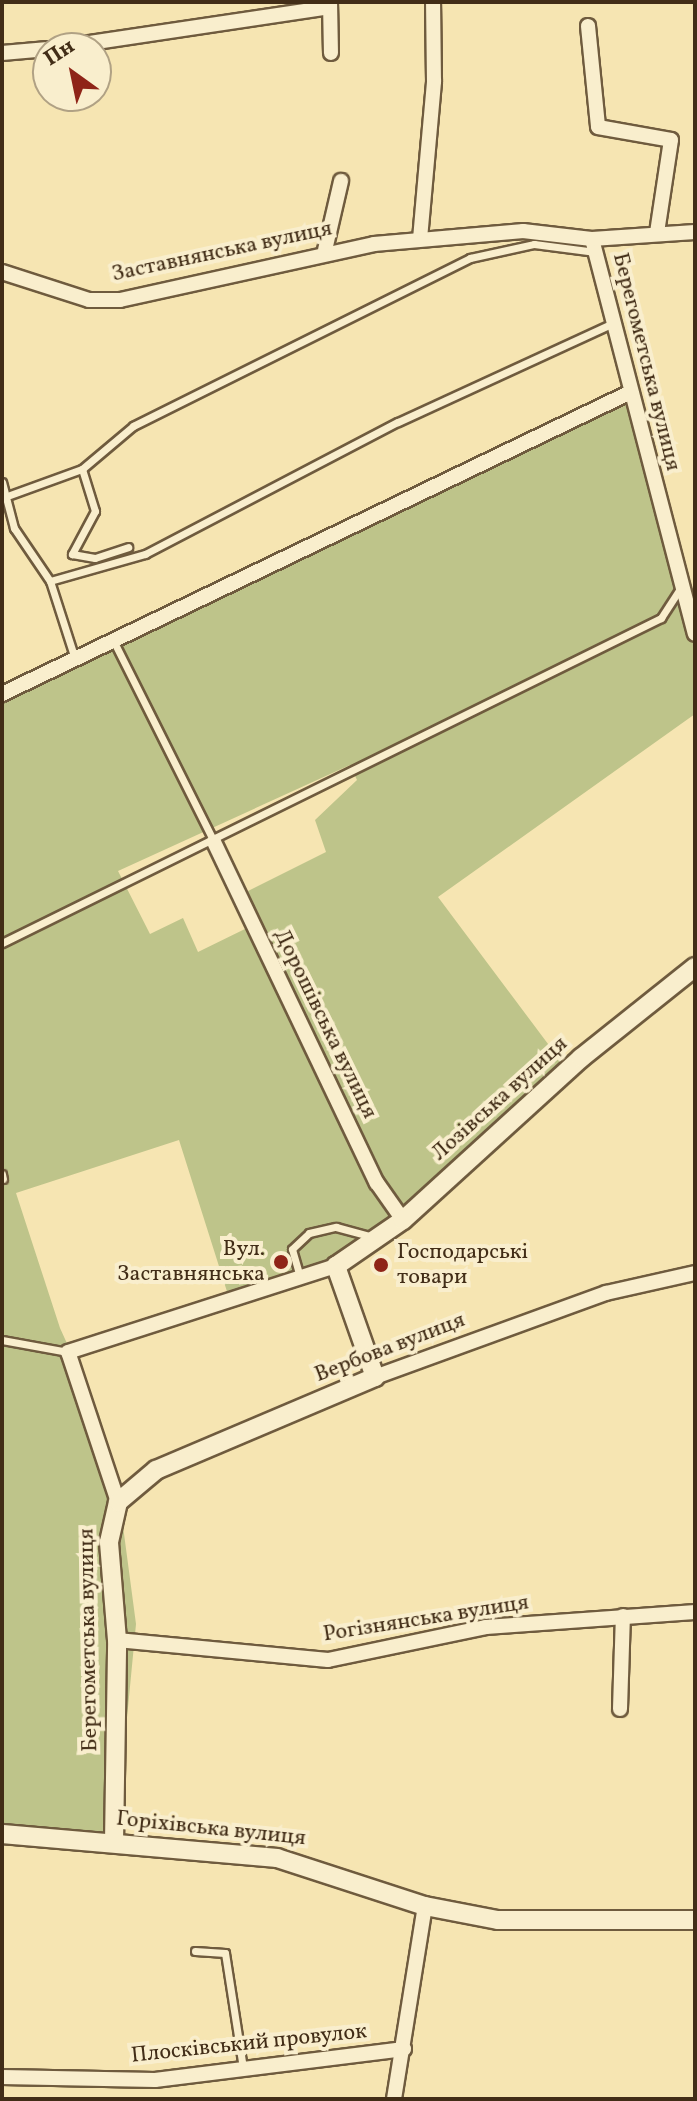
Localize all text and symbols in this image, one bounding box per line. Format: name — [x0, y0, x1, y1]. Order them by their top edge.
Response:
north arrow — [32, 32, 112, 112]
text: Пн — [38, 32, 81, 75]
street label: Заставнянська вулиця — [109, 216, 335, 288]
street label: Берегометська вулиця — [606, 250, 686, 474]
street label: Дорошівська вулиця — [268, 925, 382, 1123]
street label: Лозівська вулиця — [427, 1031, 573, 1167]
place label: Вул. Заставнянська — [117, 1236, 265, 1288]
place label: Господарські товари — [397, 1239, 528, 1290]
marker: Вул. Заставнянська — [272, 1253, 290, 1271]
marker: Господарські товари — [372, 1256, 390, 1274]
street label: Вербова вулиця — [311, 1307, 469, 1389]
street label: Берегометська вулиця — [74, 1528, 104, 1752]
street label: Рогізнянська вулиця — [321, 1590, 531, 1648]
street label: Горіхівська вулиця — [115, 1806, 307, 1852]
street label: Плосківський провулок — [130, 2018, 368, 2070]

